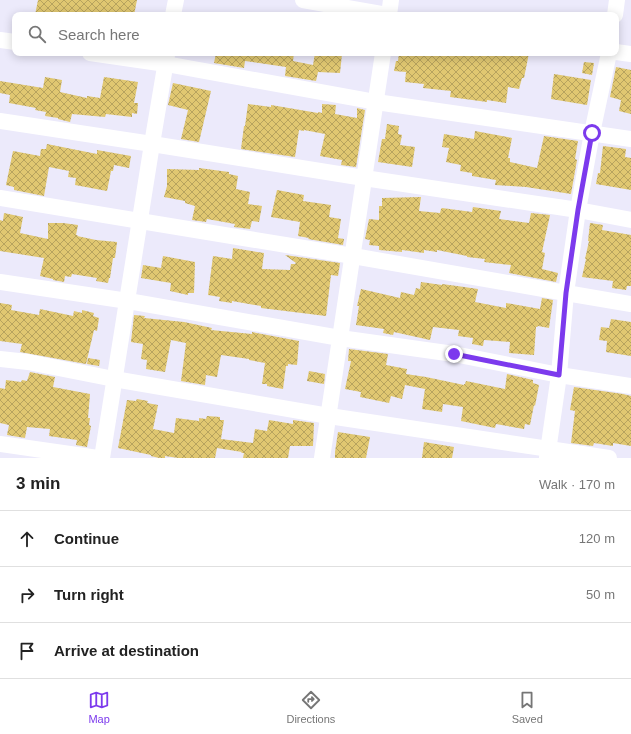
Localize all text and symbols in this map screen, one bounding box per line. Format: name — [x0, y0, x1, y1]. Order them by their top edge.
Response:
search box — [12, 12, 619, 56]
icon: search — [26, 23, 48, 45]
text: Search here — [58, 26, 140, 43]
route start — [583, 124, 601, 142]
route end — [445, 345, 463, 363]
text: 3 min — [16, 474, 60, 493]
text: Walk · 170 m — [539, 477, 615, 492]
icon: ahead — [16, 528, 38, 550]
text: Continue — [54, 530, 119, 547]
text: 120 m — [579, 531, 615, 546]
icon: right — [16, 584, 38, 606]
text: Turn right — [54, 586, 124, 603]
text: 50 m — [586, 587, 615, 602]
icon: arrive — [16, 640, 38, 662]
text: Arrive at destination — [54, 642, 199, 659]
tab: Map — [88, 689, 110, 725]
tab: Directions — [286, 689, 335, 725]
tab: Saved — [512, 689, 543, 725]

